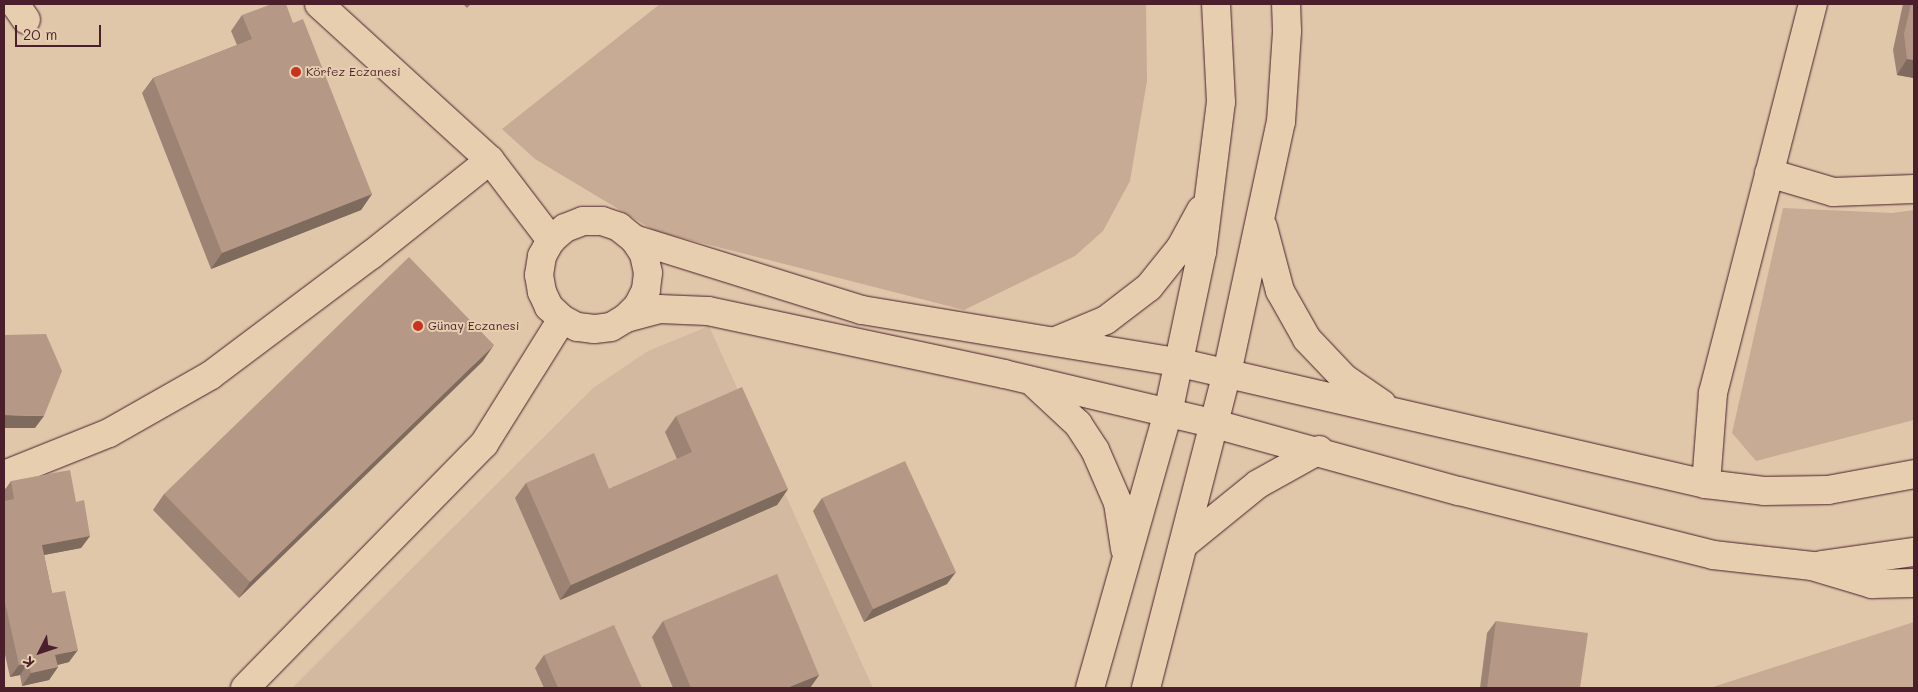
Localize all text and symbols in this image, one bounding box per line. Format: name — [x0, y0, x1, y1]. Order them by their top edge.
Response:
scale bar — [18, 15, 104, 47]
text: 20 m — [23, 24, 57, 44]
place label: Körfez Eczanesi — [306, 65, 401, 79]
marker: Körfez Eczanesi — [290, 66, 302, 78]
place label: Günay Eczanesi — [428, 319, 519, 333]
marker: Günay Eczanesi — [412, 320, 424, 332]
north arrow — [15, 627, 65, 677]
text: K — [18, 652, 38, 672]

